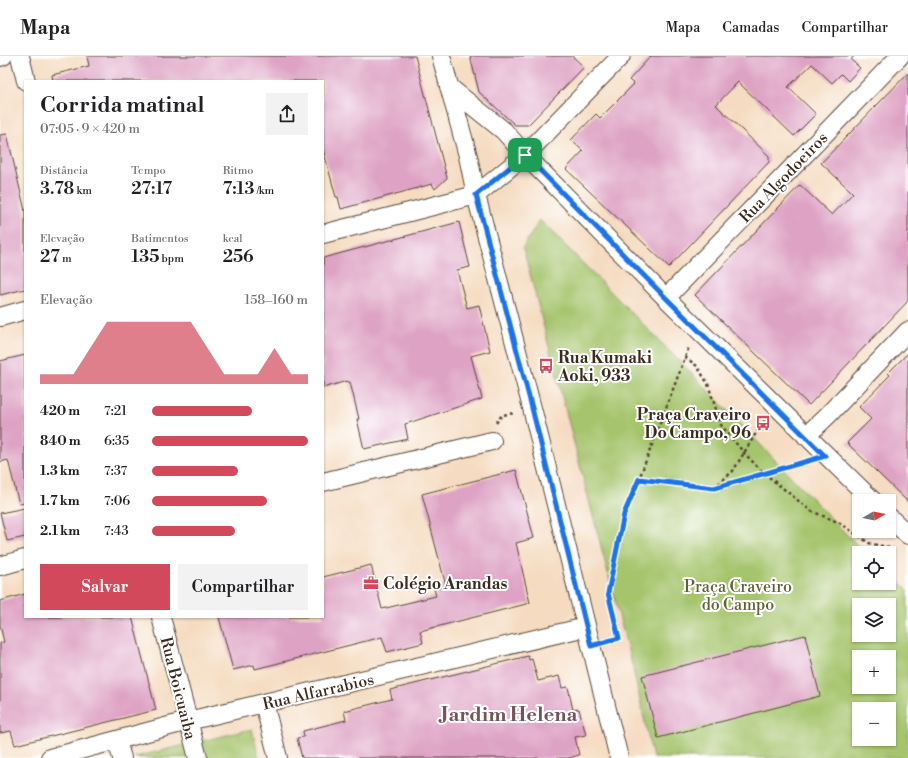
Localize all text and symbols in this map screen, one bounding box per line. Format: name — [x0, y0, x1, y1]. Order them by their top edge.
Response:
text: Mapa — [20, 16, 70, 40]
text: Mapa — [666, 19, 700, 37]
text: Camadas — [722, 19, 779, 37]
text: Compartilhar — [801, 19, 888, 37]
text: Corrida matinal — [40, 92, 205, 119]
button: share — [266, 93, 308, 135]
text: 07:05 · 9 × 420 m — [40, 121, 140, 137]
street label: Rua Algodoeiros — [735, 128, 832, 227]
pin — [508, 138, 542, 172]
icon: arrive — [514, 144, 536, 166]
text: Distância — [40, 164, 88, 178]
text: Tempo — [131, 164, 166, 178]
text: Ritmo — [223, 164, 253, 178]
text: 3.78 — [40, 178, 74, 200]
text: 27:17 — [131, 178, 172, 200]
text: 7:13 — [223, 178, 254, 200]
text: km — [74, 184, 92, 198]
text: /km — [254, 184, 274, 198]
text: Elevação — [40, 232, 85, 246]
text: Batimentos — [131, 232, 189, 246]
text: kcal — [223, 232, 243, 246]
text: 27 — [40, 246, 60, 268]
text: 135 — [131, 246, 159, 268]
text: 256 — [223, 246, 254, 268]
text: m — [60, 252, 72, 266]
text: bpm — [159, 252, 184, 266]
text: Elevação — [40, 292, 93, 308]
text: 158–160 m — [245, 292, 308, 308]
place label: Rua Kumaki Aoki, 933 — [557, 348, 652, 386]
bus stop icon: Rua Kumaki Aoki, 933 — [537, 357, 555, 375]
text: 420 m — [40, 403, 80, 419]
text: 7:21 — [104, 403, 127, 419]
place label: Praça Craveiro Do Campo, 96 — [637, 405, 751, 443]
bus stop icon: Praça Craveiro Do Campo, 96 — [754, 414, 772, 432]
text: 840 m — [40, 433, 81, 449]
text: 6:35 — [104, 433, 129, 449]
text: 1.3 km — [40, 463, 80, 479]
text: 7:37 — [104, 463, 127, 479]
text: 1.7 km — [40, 493, 80, 509]
text: 7:06 — [104, 493, 130, 509]
north arrow — [852, 494, 896, 538]
map controls — [852, 494, 896, 746]
text: 2.1 km — [40, 523, 80, 539]
text: 7:43 — [104, 523, 129, 539]
button: locate — [852, 546, 896, 590]
button: Salvar — [40, 564, 170, 610]
button: Compartilhar — [178, 564, 308, 610]
office icon: Colégio Arandas — [362, 574, 380, 592]
place label: Colégio Arandas — [383, 574, 507, 594]
park label: Praça Craveiro do Campo — [684, 577, 792, 615]
button: layers — [852, 598, 896, 642]
street label: Rua Boicuaiba — [156, 635, 201, 742]
button: + — [852, 650, 896, 694]
street label: Rua Alfarrabios — [261, 669, 376, 715]
button: − — [852, 702, 896, 746]
district label: Jardim Helena — [438, 703, 578, 728]

